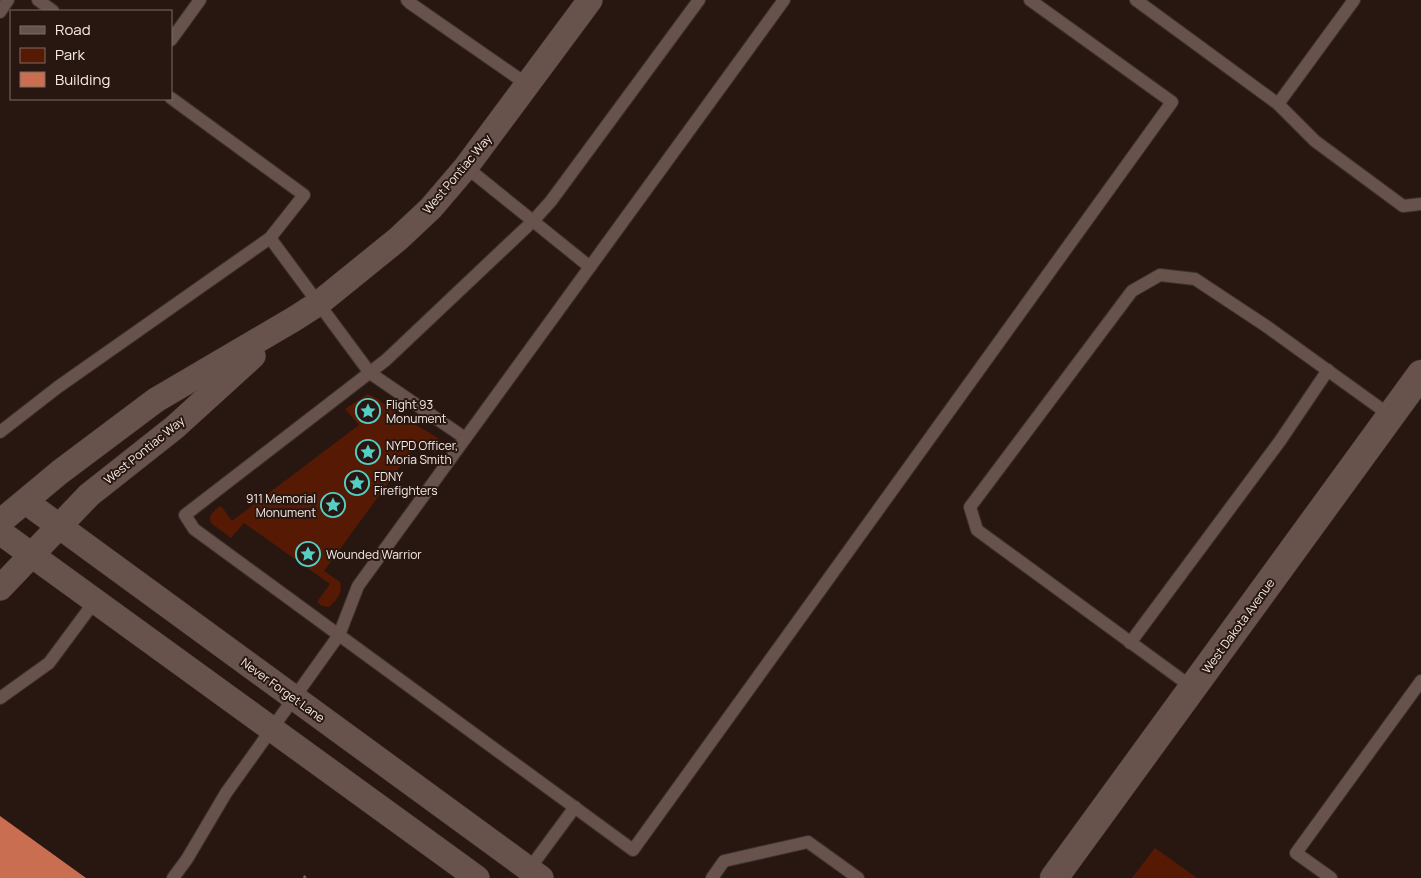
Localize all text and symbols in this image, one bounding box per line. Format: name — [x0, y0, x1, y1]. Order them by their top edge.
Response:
legend — [10, 10, 172, 100]
text: Road — [55, 19, 91, 40]
text: Park — [55, 44, 85, 65]
text: Building — [55, 69, 110, 90]
street label: West Pontiac Way — [419, 130, 496, 217]
place label: Flight 93 Monument — [386, 396, 447, 427]
place icon: Flight 93 Monument — [355, 398, 381, 424]
street label: West Pontiac Way — [100, 412, 188, 488]
place label: NYPD Officer, Moria Smith — [386, 437, 458, 468]
place icon: NYPD Officer, Moria Smith — [355, 439, 381, 465]
place label: FDNY Firefighters — [374, 468, 438, 499]
place icon: FDNY Firefighters — [344, 470, 370, 496]
place label: 911 Memorial Monument — [246, 490, 316, 521]
place icon: 911 Memorial Monument — [320, 492, 346, 518]
place icon: Wounded Warrior — [295, 541, 321, 567]
place label: Wounded Warrior — [326, 546, 422, 563]
street label: West Dakota Avenue — [1198, 575, 1278, 677]
street label: Never Forget Lane — [238, 654, 328, 726]

